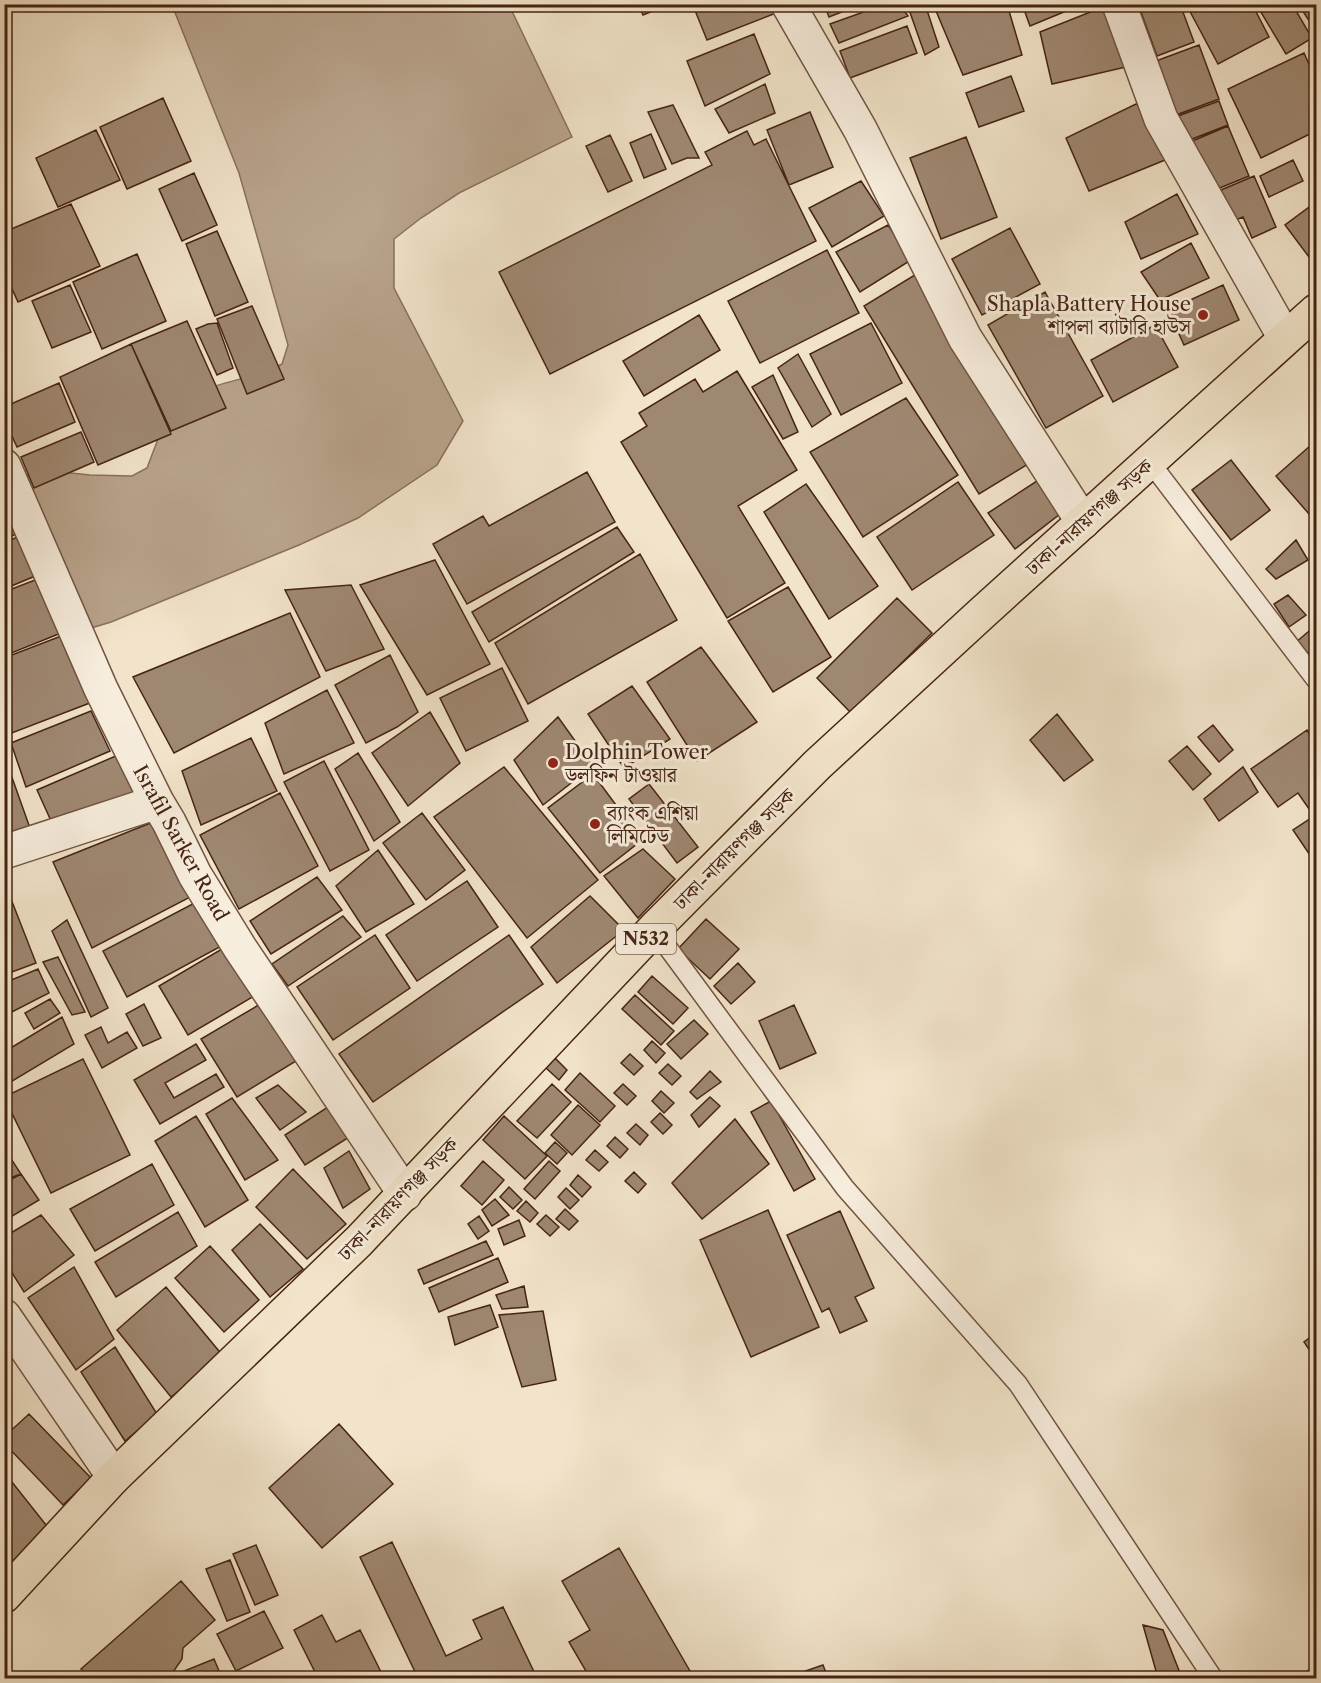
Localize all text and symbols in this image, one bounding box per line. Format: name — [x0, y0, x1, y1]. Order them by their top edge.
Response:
place label: Shapla Battery House শাপলা ব্যাটারি হাউস — [987, 292, 1192, 339]
marker: Shapla Battery House শাপলা ব্যাটারি হাউস — [1196, 308, 1210, 322]
street label: ঢাকা-নারায়ণগঞ্জ সড়ক — [1020, 453, 1158, 581]
place label: Dolphin Tower ডলফিন টাওয়ার — [564, 740, 709, 787]
marker: Dolphin Tower ডলফিন টাওয়ার — [546, 756, 560, 770]
street label: Israfil Sarker Road — [128, 761, 234, 925]
street label: ঢাকা-নারায়ণগঞ্জ সড়ক — [668, 783, 800, 915]
place label: ব্যাংক এশিয়া লিমিটেড — [606, 801, 698, 848]
marker: ব্যাংক এশিয়া লিমিটেড — [588, 817, 602, 831]
road number: N532 — [616, 924, 676, 954]
street label: ঢাকা-নারায়ণগঞ্জ সড়ক — [332, 1132, 464, 1266]

